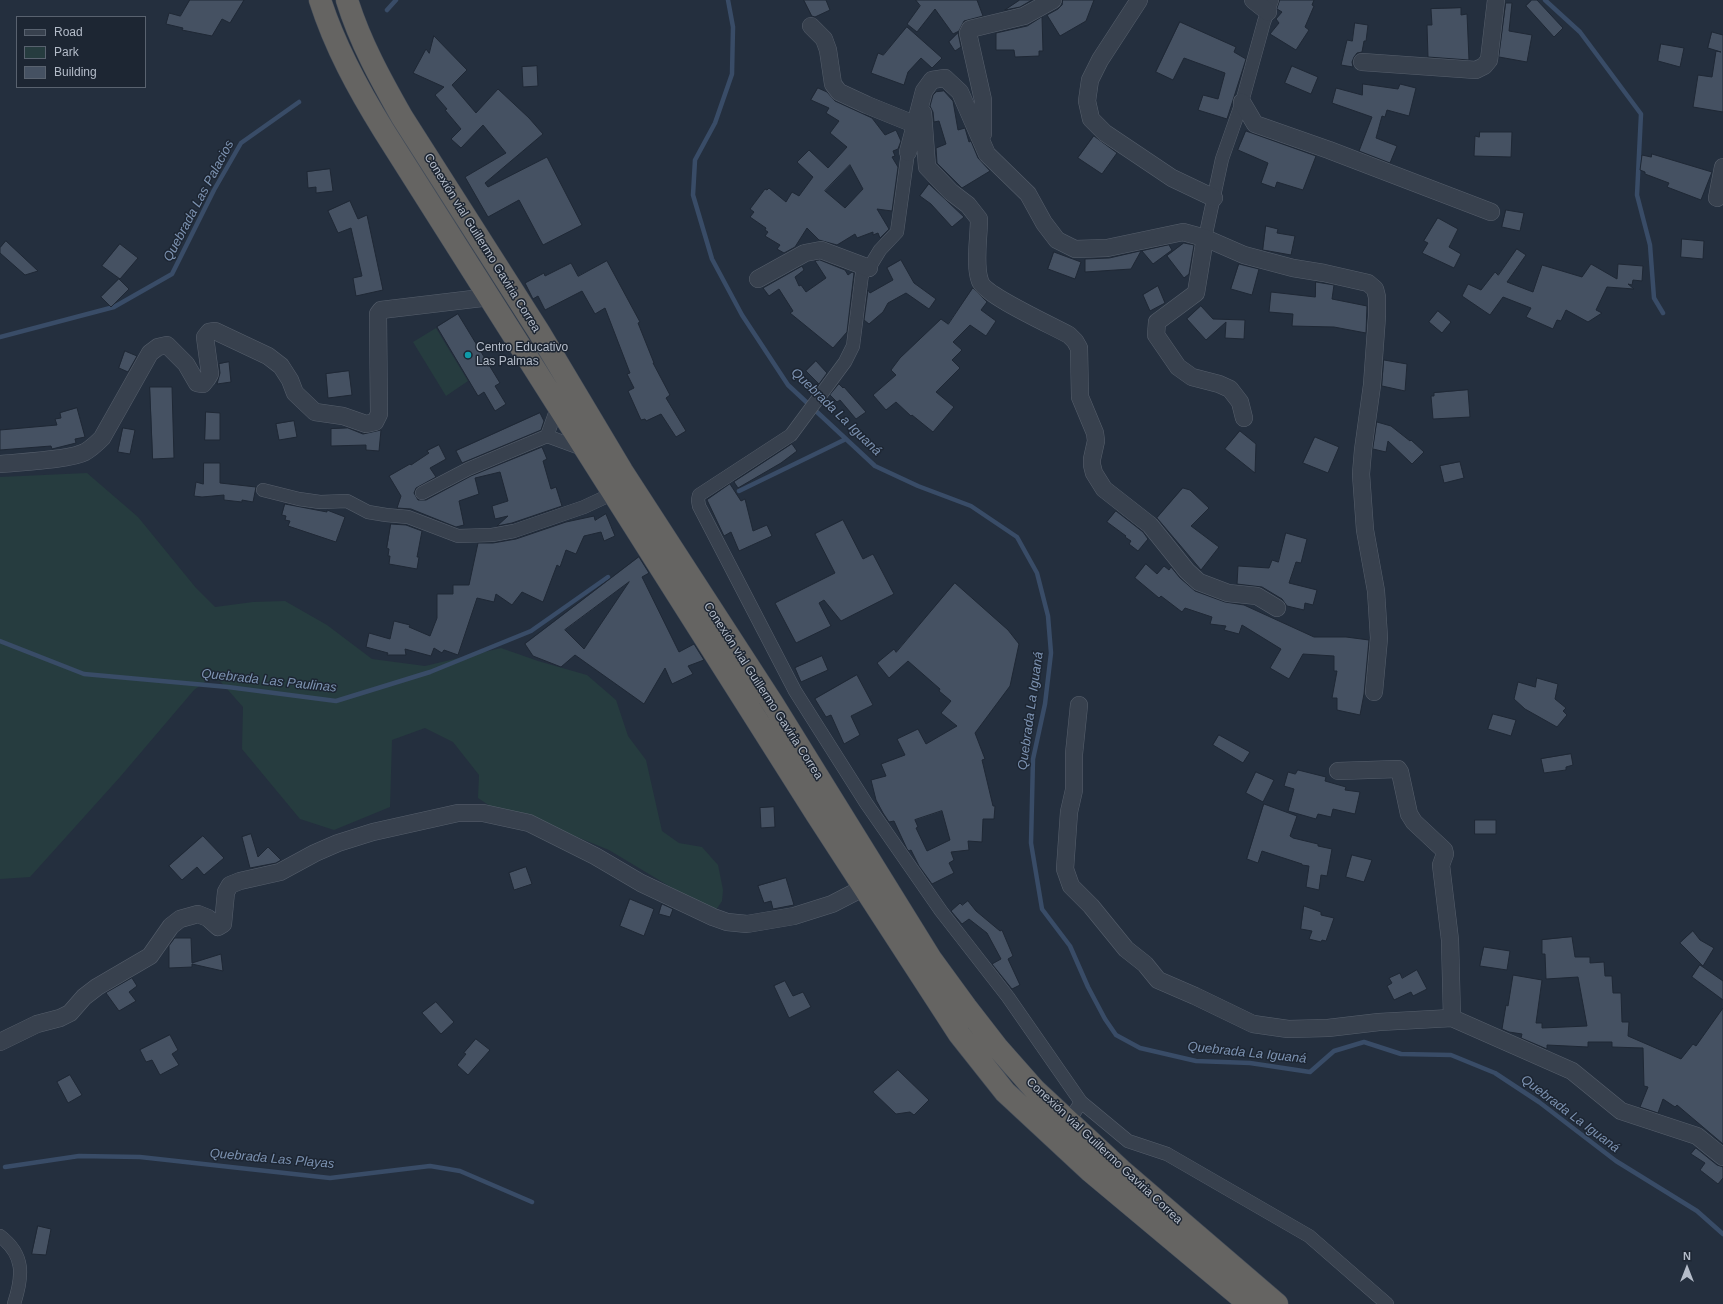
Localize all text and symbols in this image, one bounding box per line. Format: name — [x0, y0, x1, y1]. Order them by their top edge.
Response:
legend — [16, 16, 146, 88]
text: Road — [54, 25, 83, 39]
text: Park — [54, 45, 79, 59]
text: Building — [54, 65, 97, 79]
water label: Quebrada Las Palacios — [160, 138, 238, 264]
street label: Conexión vial Guillermo Gaviria Correa — [421, 151, 543, 335]
place label: Centro Educativo Las Palmas — [476, 341, 568, 369]
marker: Centro Educativo Las Palmas — [463, 350, 473, 360]
water label: Quebrada La Iguaná — [788, 365, 884, 459]
street label: Conexión vial Guillermo Gaviria Correa — [700, 600, 826, 782]
water label: Quebrada La Iguaná — [1015, 651, 1047, 771]
water label: Quebrada Las Paulinas — [201, 666, 337, 696]
water label: Quebrada La Iguaná — [1187, 1039, 1307, 1067]
water label: Quebrada La Iguaná — [1518, 1072, 1622, 1156]
street label: Conexión vial Guillermo Gaviria Correa — [1023, 1075, 1185, 1227]
water label: Quebrada Las Playas — [209, 1146, 335, 1172]
north arrow — [1667, 1248, 1707, 1288]
text: N — [1683, 1250, 1691, 1262]

